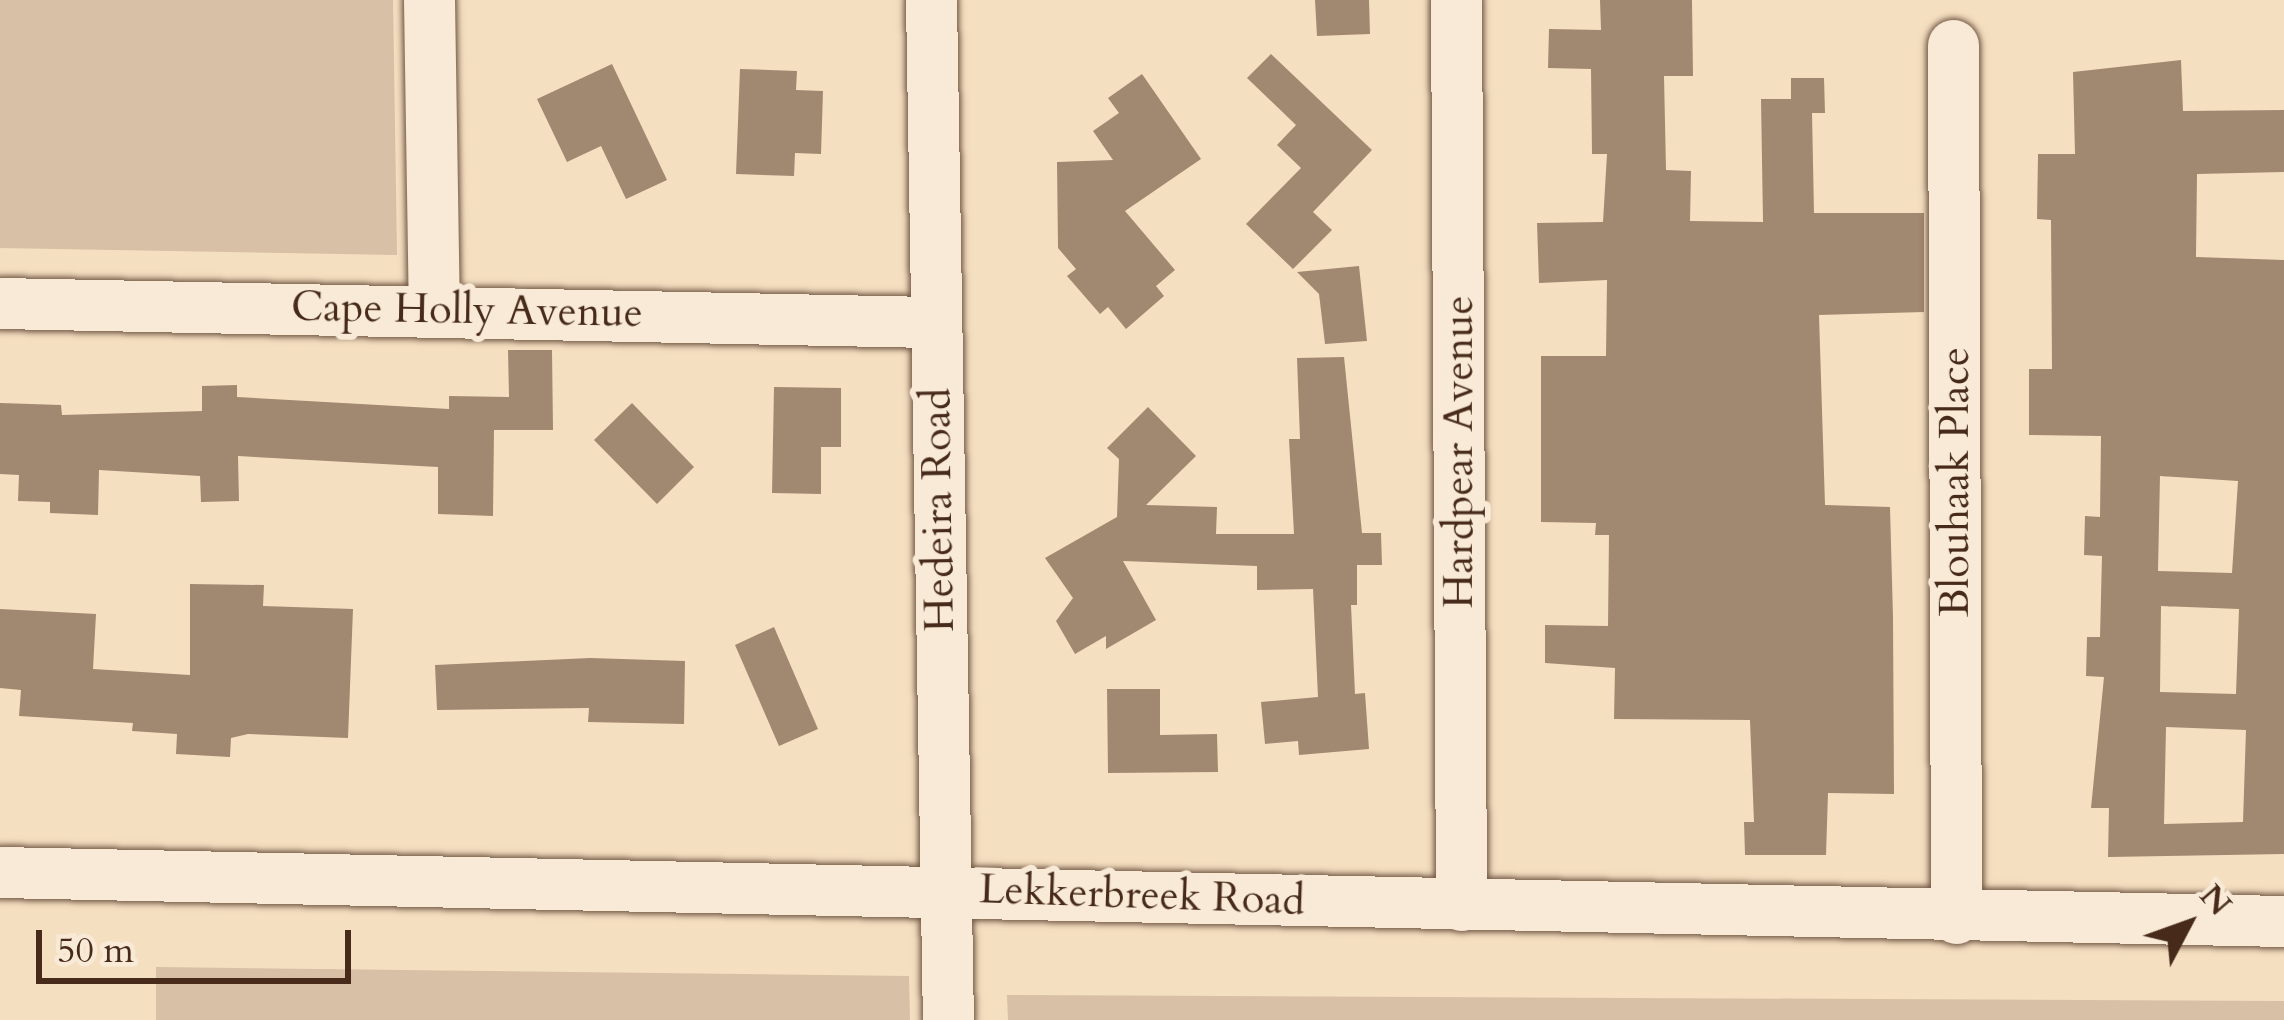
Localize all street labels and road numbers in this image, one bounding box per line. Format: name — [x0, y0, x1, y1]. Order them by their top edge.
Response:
street label: Cape Holly Avenue — [291, 282, 643, 338]
street label: Hardpear Avenue — [1434, 295, 1484, 609]
street label: Blouhaak Place — [1930, 347, 1980, 617]
street label: Hedeira Road — [911, 387, 965, 633]
street label: Lekkerbreek Road — [978, 864, 1306, 926]

